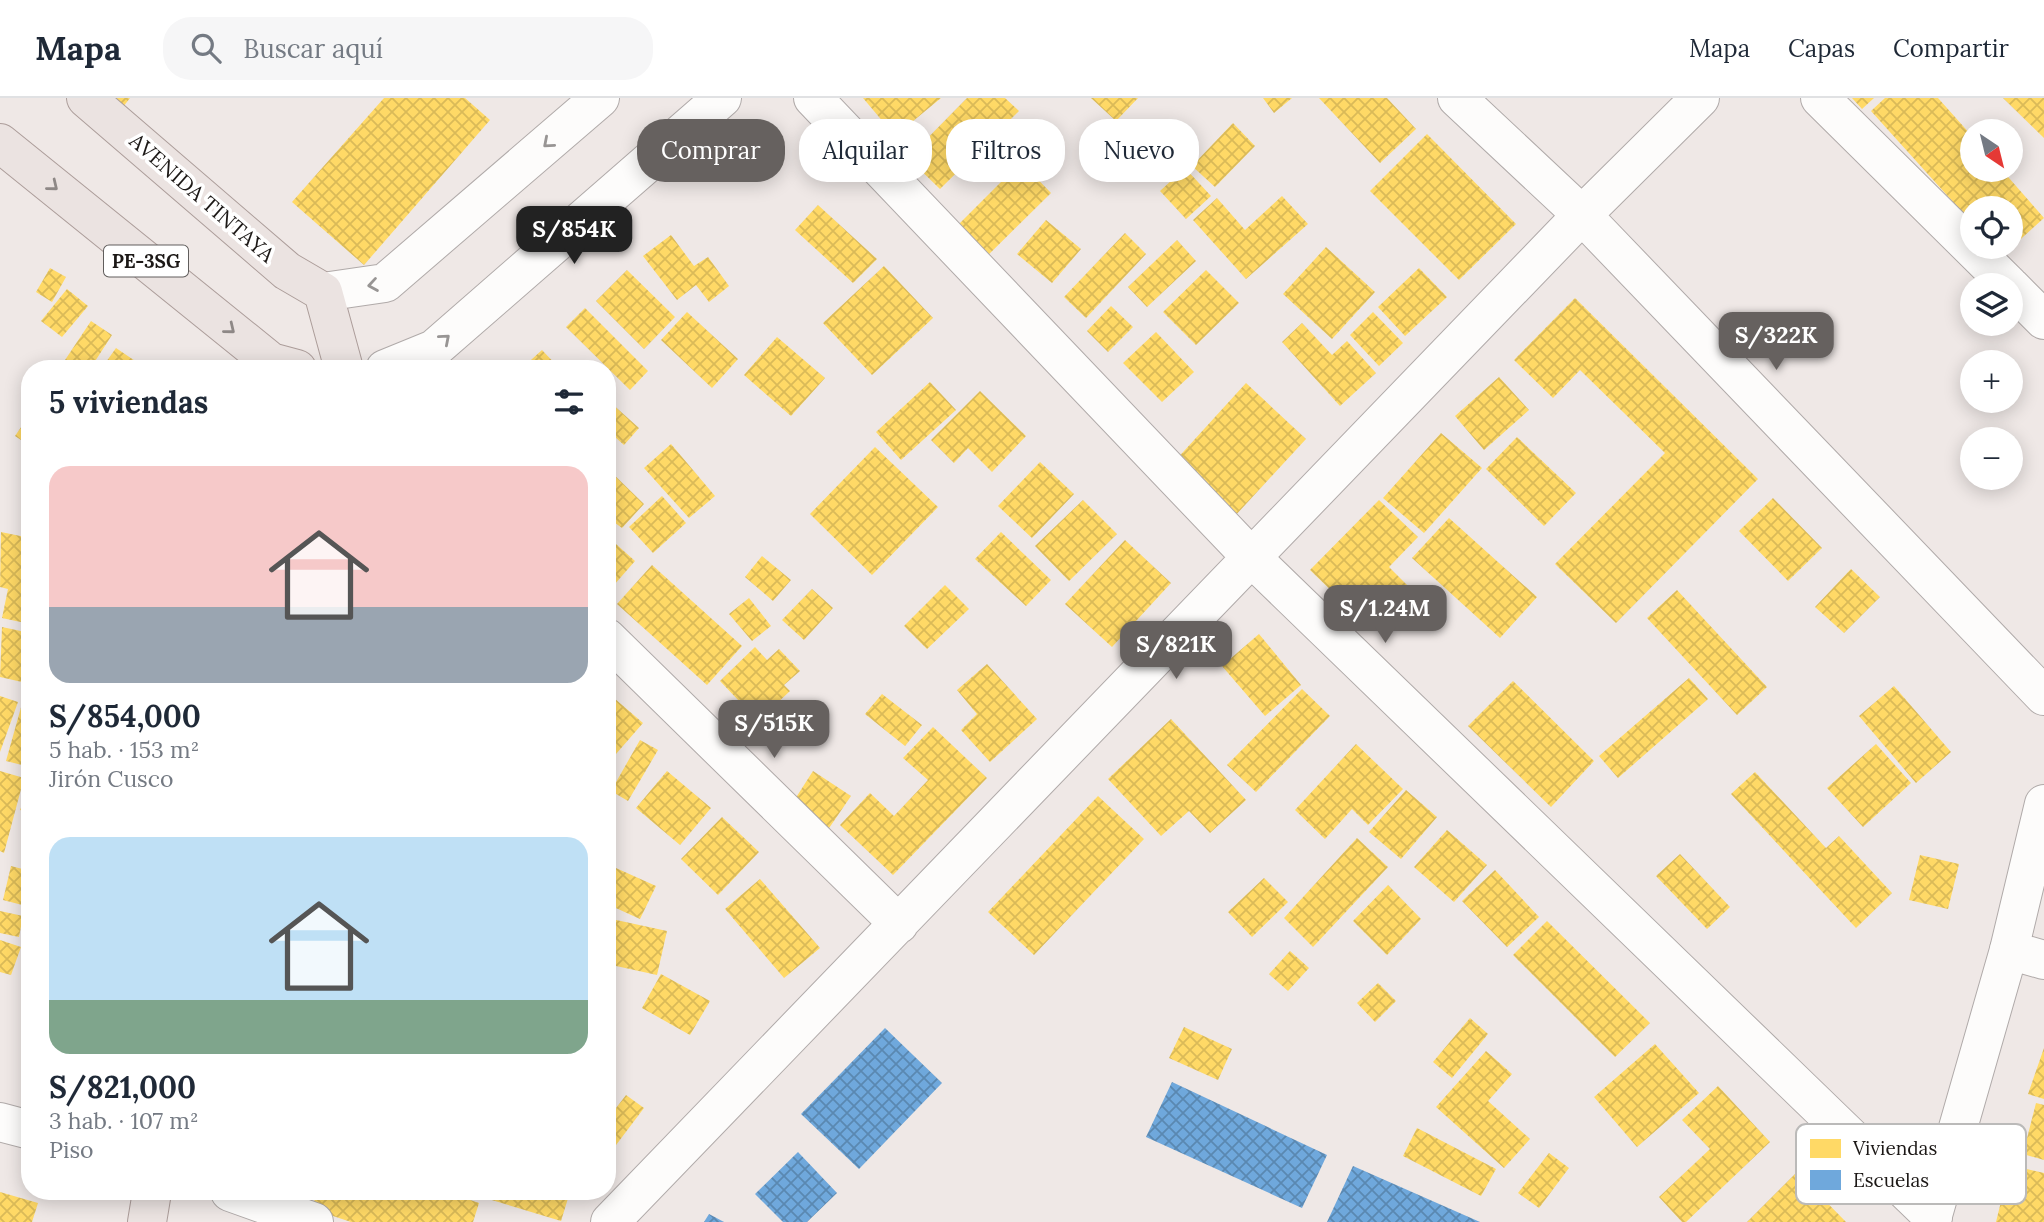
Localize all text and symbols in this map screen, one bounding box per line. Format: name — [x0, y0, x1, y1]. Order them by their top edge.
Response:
search box — [163, 17, 653, 80]
text: Mapa — [35, 27, 121, 69]
icon: search — [187, 29, 225, 67]
text: Buscar aquí — [243, 32, 383, 65]
text: Mapa — [1689, 33, 1750, 64]
text: Capas — [1788, 33, 1855, 64]
text: Compartir — [1893, 33, 2009, 64]
chip: Comprar — [637, 119, 785, 182]
chip: Alquilar — [799, 119, 932, 182]
chip: Filtros — [946, 119, 1065, 182]
chip: Nuevo — [1079, 119, 1199, 182]
north arrow — [1960, 119, 2023, 182]
map controls — [1960, 119, 2023, 490]
street label: AVENIDA TINTAYA — [123, 127, 281, 269]
one-way arrow — [544, 135, 557, 147]
one-way arrow — [45, 178, 58, 190]
button: locate — [1960, 196, 2023, 259]
pin: S/854K — [517, 206, 631, 266]
text: S/854K — [532, 214, 616, 243]
road number: PE-3SG — [104, 246, 188, 276]
button: layers — [1960, 273, 2023, 336]
one-way arrow — [367, 277, 379, 292]
pin: S/322K — [1719, 313, 1833, 372]
one-way arrow — [223, 320, 235, 333]
text: S/322K — [1735, 320, 1817, 349]
one-way arrow — [437, 335, 450, 347]
button: + — [1960, 350, 2023, 413]
text: 5 viviendas — [49, 383, 208, 421]
icon: filters — [550, 383, 588, 421]
button: − — [1960, 427, 2023, 490]
icon: home — [256, 512, 382, 638]
pin: S/1.24M — [1320, 586, 1450, 645]
text: S/1.24M — [1340, 593, 1430, 622]
pin: S/821K — [1119, 622, 1233, 681]
text: S/821K — [1136, 629, 1216, 658]
text: S/854,000 — [49, 697, 201, 735]
pin: S/515K — [717, 700, 831, 760]
text: S/515K — [734, 708, 814, 737]
text: 5 hab. · 153 m² — [49, 735, 199, 764]
text: Jirón Cusco — [49, 764, 173, 793]
icon: home — [256, 883, 382, 1009]
text: S/821,000 — [49, 1068, 196, 1106]
text: 3 hab. · 107 m² — [49, 1106, 199, 1135]
legend — [1796, 1124, 2026, 1204]
text: Piso — [49, 1135, 94, 1164]
text: Viviendas — [1852, 1136, 1937, 1160]
text: Escuelas — [1853, 1168, 1929, 1192]

